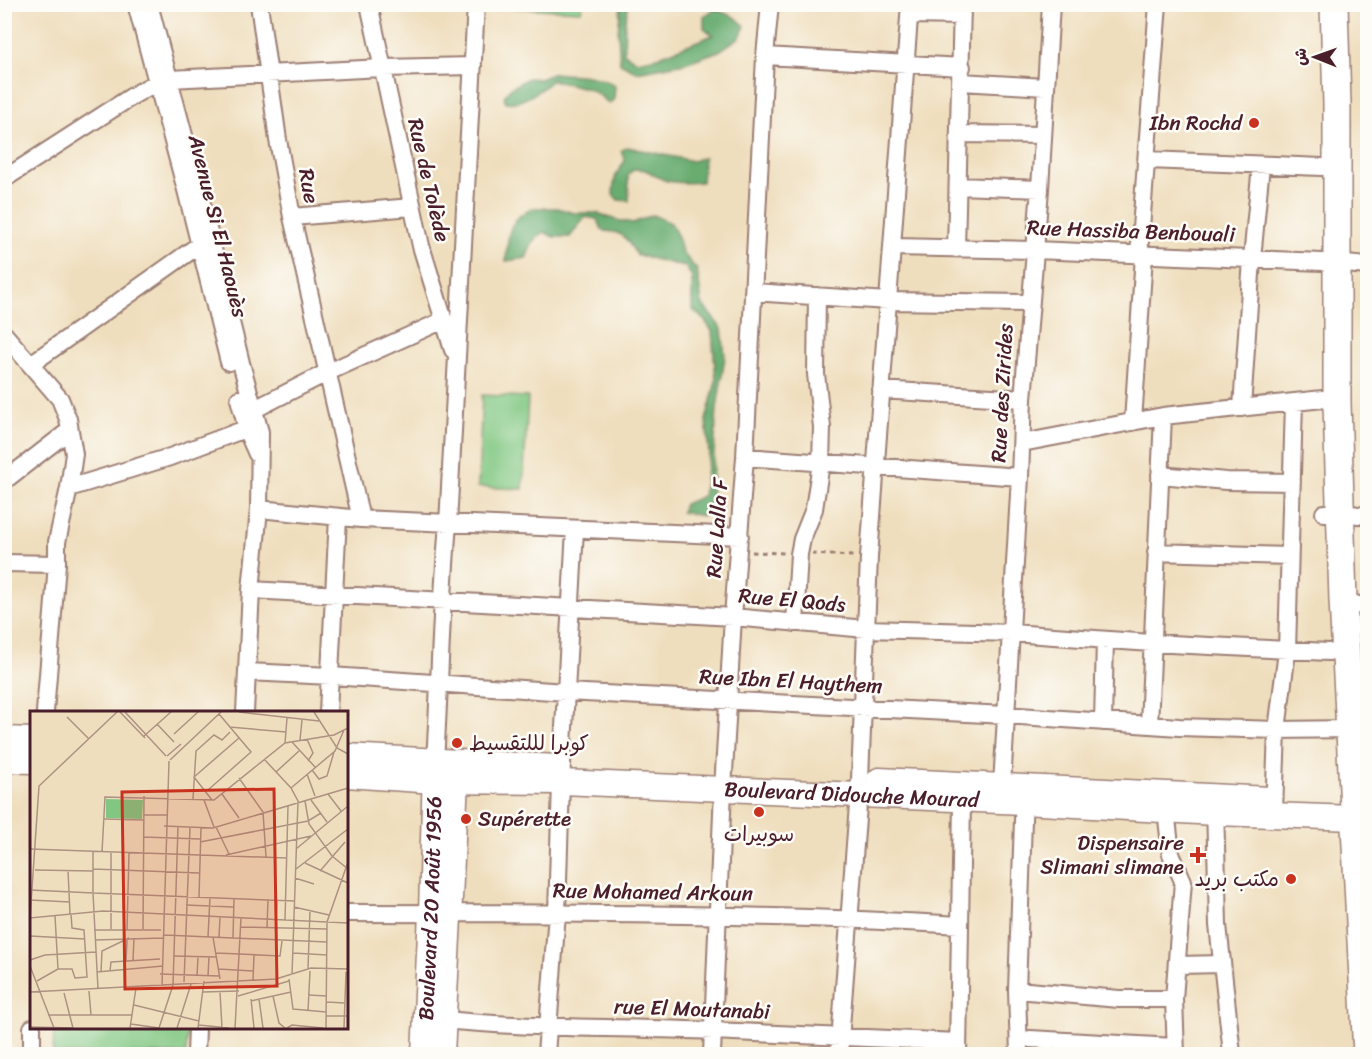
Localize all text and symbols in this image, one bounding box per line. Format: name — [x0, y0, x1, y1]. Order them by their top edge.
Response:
north arrow — [1285, 27, 1345, 87]
text: ش — [1286, 48, 1315, 66]
place label: Ibn Rochd — [1148, 104, 1244, 142]
street label: Rue de Tolède — [396, 114, 462, 246]
marker: Ibn Rochd — [1247, 116, 1261, 130]
street label: Avenue Si El Haouès — [177, 129, 259, 322]
street label: Rue — [287, 166, 331, 207]
street label: Rue Hassiba Benbouali — [1026, 208, 1237, 254]
street label: Rue des Zirides — [979, 322, 1025, 463]
street label: Rue Lalla F — [695, 475, 740, 579]
street label: Rue El Qods — [737, 576, 847, 624]
street label: Rue Ibn El Haythem — [698, 657, 884, 705]
inset map — [30, 711, 348, 1029]
place label: كوبرا لللتقسيط — [469, 724, 589, 762]
marker: كوبرا لللتقسيط — [450, 736, 464, 750]
street label: Boulevard Didouche Mourad — [723, 770, 982, 819]
street label: Boulevard 20 Août 1956 — [407, 795, 453, 1021]
place label: Supérette — [478, 800, 571, 838]
marker: سوبيرات — [752, 805, 766, 819]
marker: Supérette — [459, 812, 473, 826]
place label: سوبيرات — [724, 815, 794, 853]
place label: Dispensaire Slimani slimane — [1040, 824, 1184, 886]
marker: Dispensaire Slimani slimane — [1189, 846, 1207, 864]
place label: مكتب بريد — [1195, 860, 1279, 898]
street label: Rue Mohamed Arkoun — [553, 871, 753, 913]
marker: مكتب بريد — [1284, 872, 1298, 886]
street label: rue El Moutanabi — [613, 987, 772, 1031]

